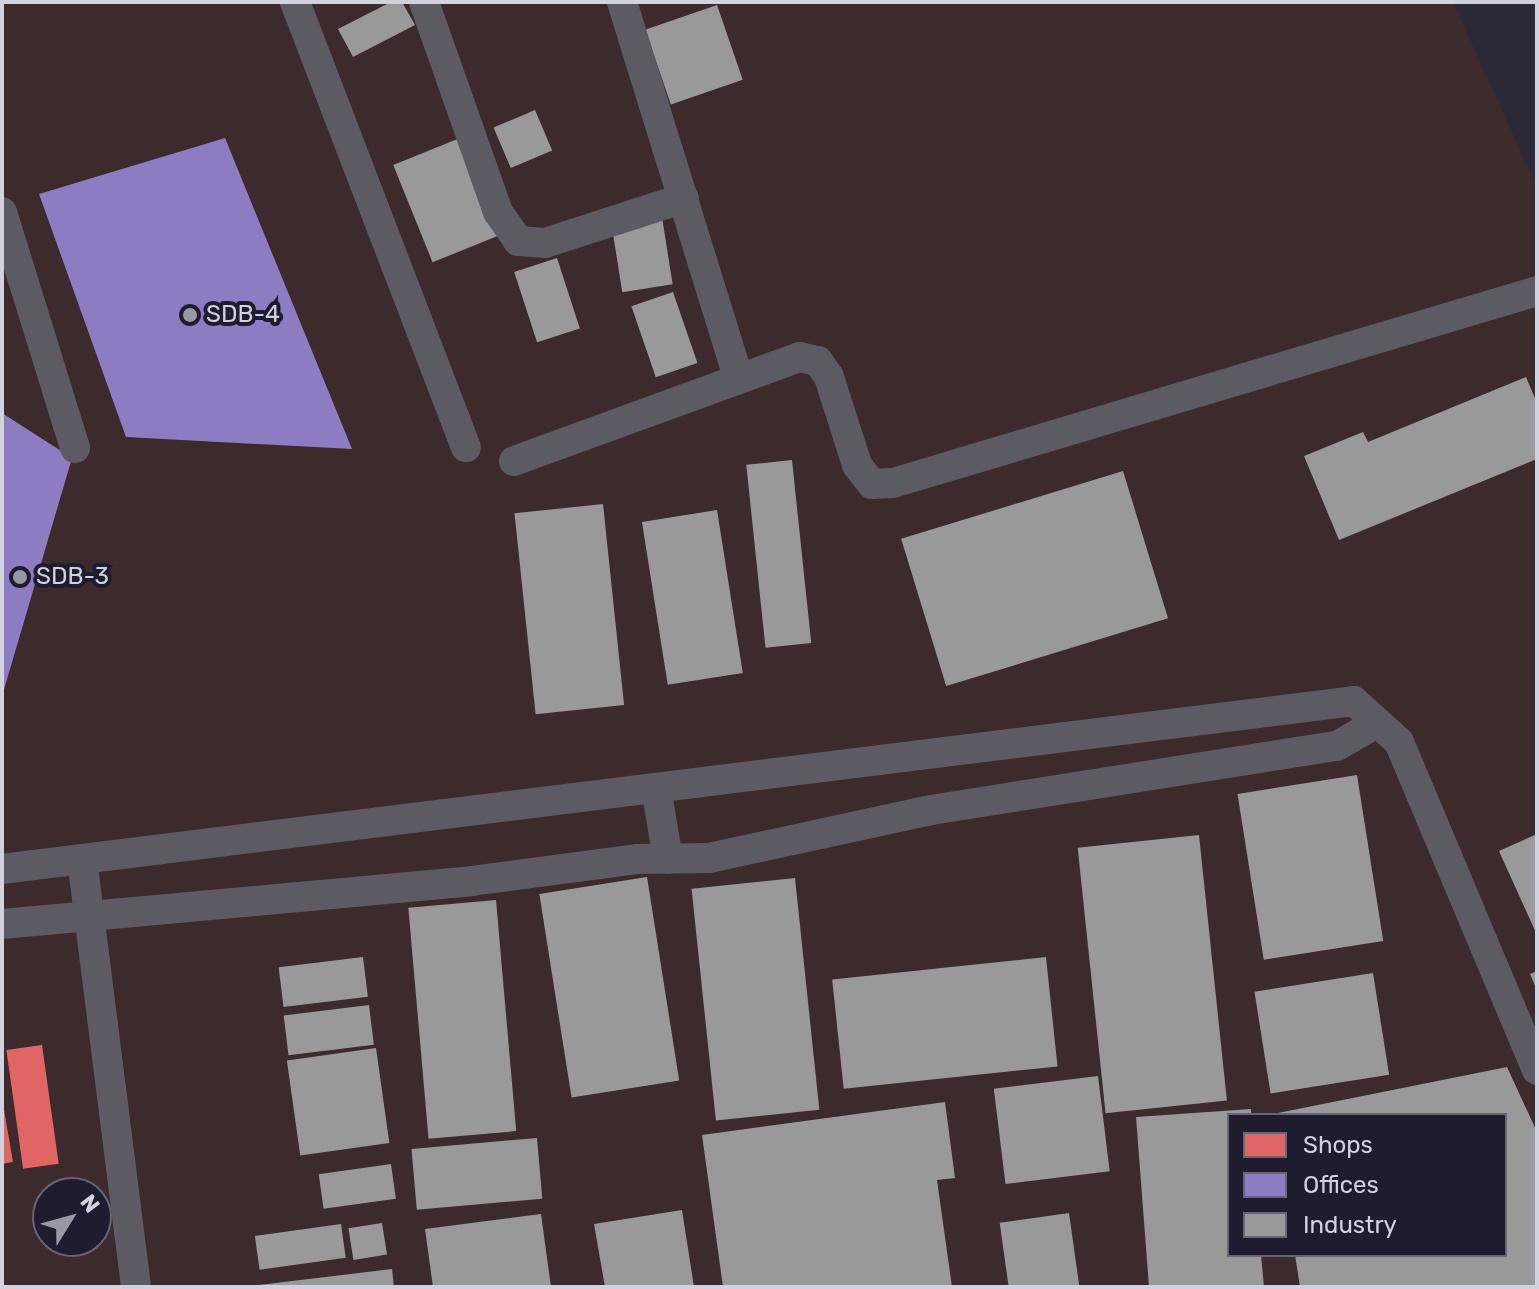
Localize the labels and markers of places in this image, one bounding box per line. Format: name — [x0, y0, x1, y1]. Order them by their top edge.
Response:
place label: SDB-4 — [206, 301, 280, 329]
marker: SDB-4 — [181, 306, 199, 324]
place label: SDB-3 — [36, 563, 109, 591]
marker: SDB-3 — [11, 568, 29, 586]

